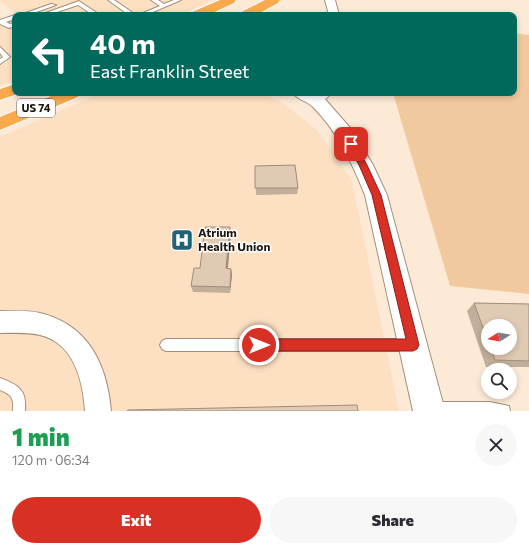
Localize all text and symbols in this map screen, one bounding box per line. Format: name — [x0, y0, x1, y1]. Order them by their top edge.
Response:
text: 40 m — [90, 26, 156, 60]
icon: left — [24, 28, 76, 80]
text: East Franklin Street — [90, 60, 249, 82]
road number: US 74 — [17, 99, 55, 117]
pin — [334, 127, 368, 161]
icon: arrive — [340, 133, 362, 155]
place label: Atrium Health Union — [198, 225, 270, 253]
hospital icon: Atrium Health Union — [169, 227, 195, 253]
north arrow — [481, 319, 517, 355]
map controls — [481, 319, 517, 399]
position arrow — [238, 324, 280, 366]
button: search — [481, 363, 517, 399]
text: 1 min — [12, 422, 70, 451]
button: close — [475, 424, 517, 466]
text: 120 m · 06:34 — [12, 452, 90, 468]
button: Exit — [12, 497, 261, 543]
button: Share — [269, 497, 517, 543]

